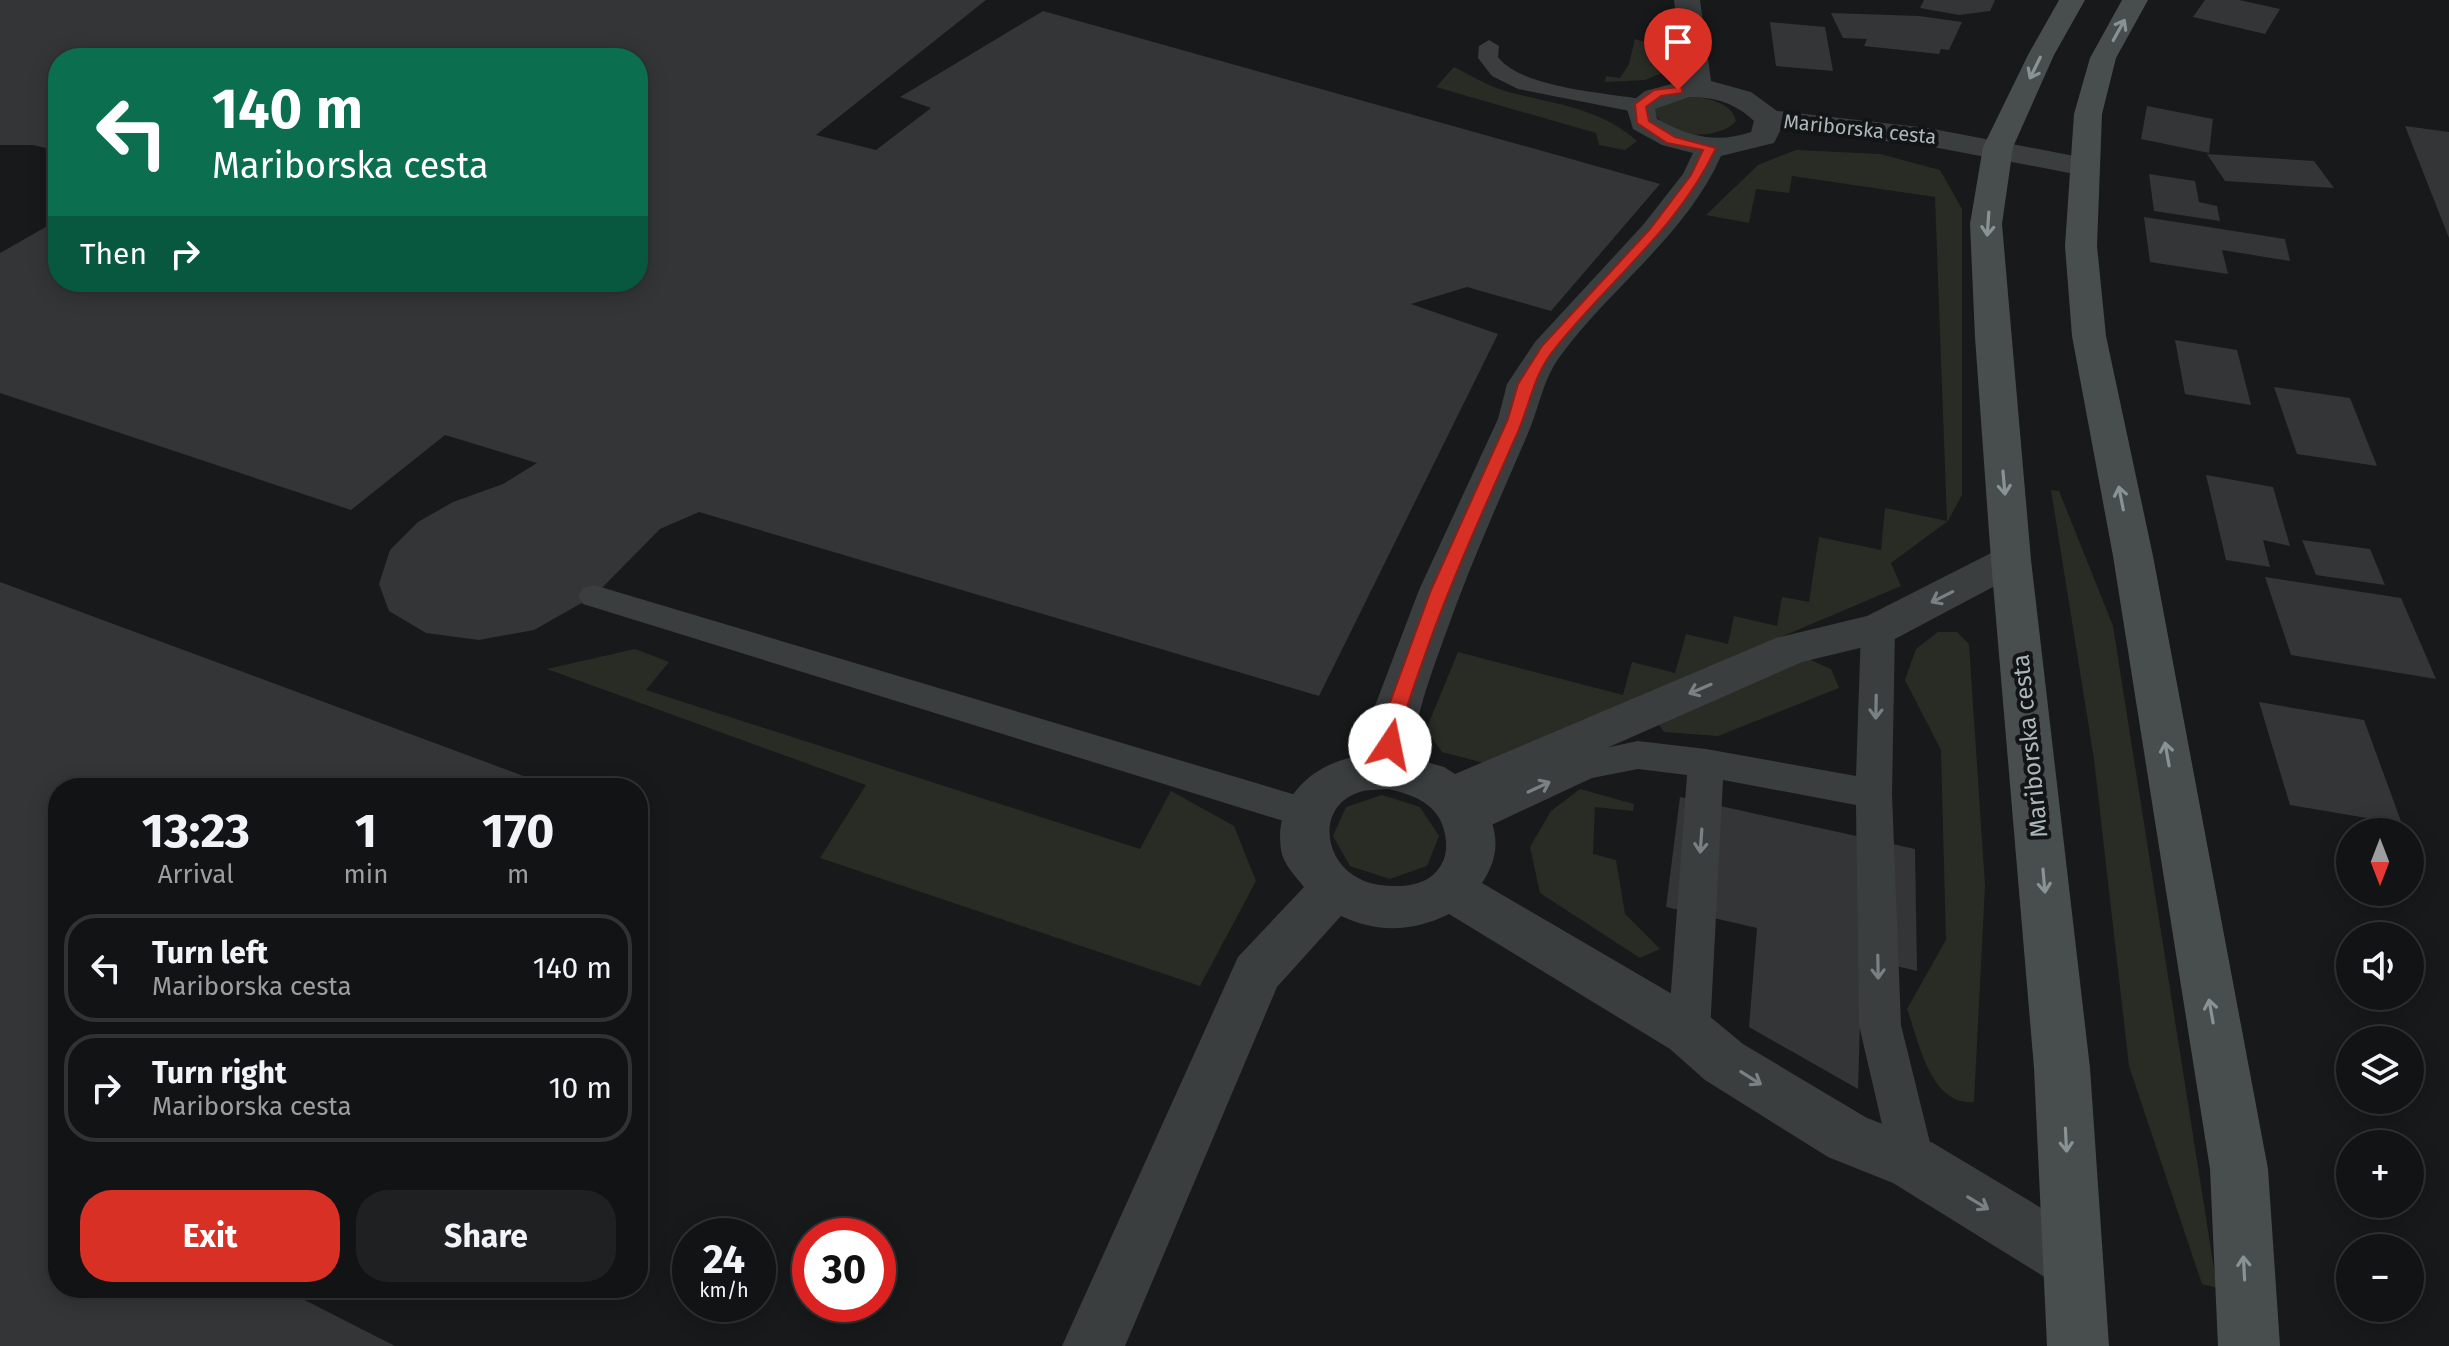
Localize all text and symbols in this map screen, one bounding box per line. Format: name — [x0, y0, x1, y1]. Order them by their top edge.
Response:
pin — [1644, 8, 1712, 90]
one-way arrow — [2111, 19, 2127, 42]
icon: arrive — [1656, 20, 1700, 64]
one-way arrow — [2026, 56, 2042, 80]
text: 140 m — [212, 76, 363, 143]
icon: left — [80, 80, 184, 184]
street label: Mariborska cesta — [1782, 109, 1938, 149]
text: Mariborska cesta — [212, 144, 488, 188]
one-way arrow — [1980, 210, 1995, 237]
icon: right — [163, 232, 207, 276]
text: Then — [80, 236, 147, 272]
one-way arrow — [1997, 469, 2012, 496]
one-way arrow — [2113, 486, 2128, 512]
one-way arrow — [1930, 589, 1954, 605]
street label: Mariborska cesta — [2006, 653, 2054, 839]
one-way arrow — [1688, 682, 1713, 697]
one-way arrow — [1868, 693, 1884, 720]
position arrow — [1348, 703, 1432, 787]
one-way arrow — [2159, 742, 2174, 768]
one-way arrow — [1527, 779, 1551, 794]
text: 13:23 — [142, 802, 250, 860]
text: 1 — [355, 802, 377, 860]
text: 170 — [482, 802, 554, 860]
north arrow — [2336, 818, 2424, 906]
map controls — [2336, 818, 2424, 1322]
one-way arrow — [1693, 827, 1708, 854]
text: Arrival — [158, 859, 234, 890]
text: min — [344, 859, 388, 890]
text: m — [507, 859, 529, 890]
one-way arrow — [2037, 867, 2052, 894]
button: sound — [2336, 922, 2424, 1010]
text: Turn left — [152, 935, 268, 971]
icon: left — [84, 946, 128, 990]
text: 140 m — [533, 950, 612, 986]
one-way arrow — [1871, 953, 1886, 980]
text: Mariborska cesta — [152, 971, 352, 1002]
one-way arrow — [2203, 998, 2218, 1024]
button: layers — [2336, 1026, 2424, 1114]
text: Turn right — [152, 1055, 287, 1091]
icon: right — [84, 1066, 128, 1110]
text: 10 m — [549, 1070, 612, 1106]
one-way arrow — [1739, 1071, 1762, 1087]
text: Mariborska cesta — [152, 1091, 352, 1122]
one-way arrow — [2058, 1126, 2073, 1153]
button: + — [2336, 1130, 2424, 1218]
button: Exit — [80, 1190, 340, 1282]
button: Share — [356, 1190, 616, 1282]
one-way arrow — [1966, 1196, 1989, 1212]
speed limit sign: 30 — [792, 1218, 896, 1322]
button: − — [2336, 1234, 2424, 1322]
text: 24 — [703, 1236, 745, 1284]
one-way arrow — [2236, 1255, 2251, 1282]
text: km/h — [699, 1278, 749, 1302]

